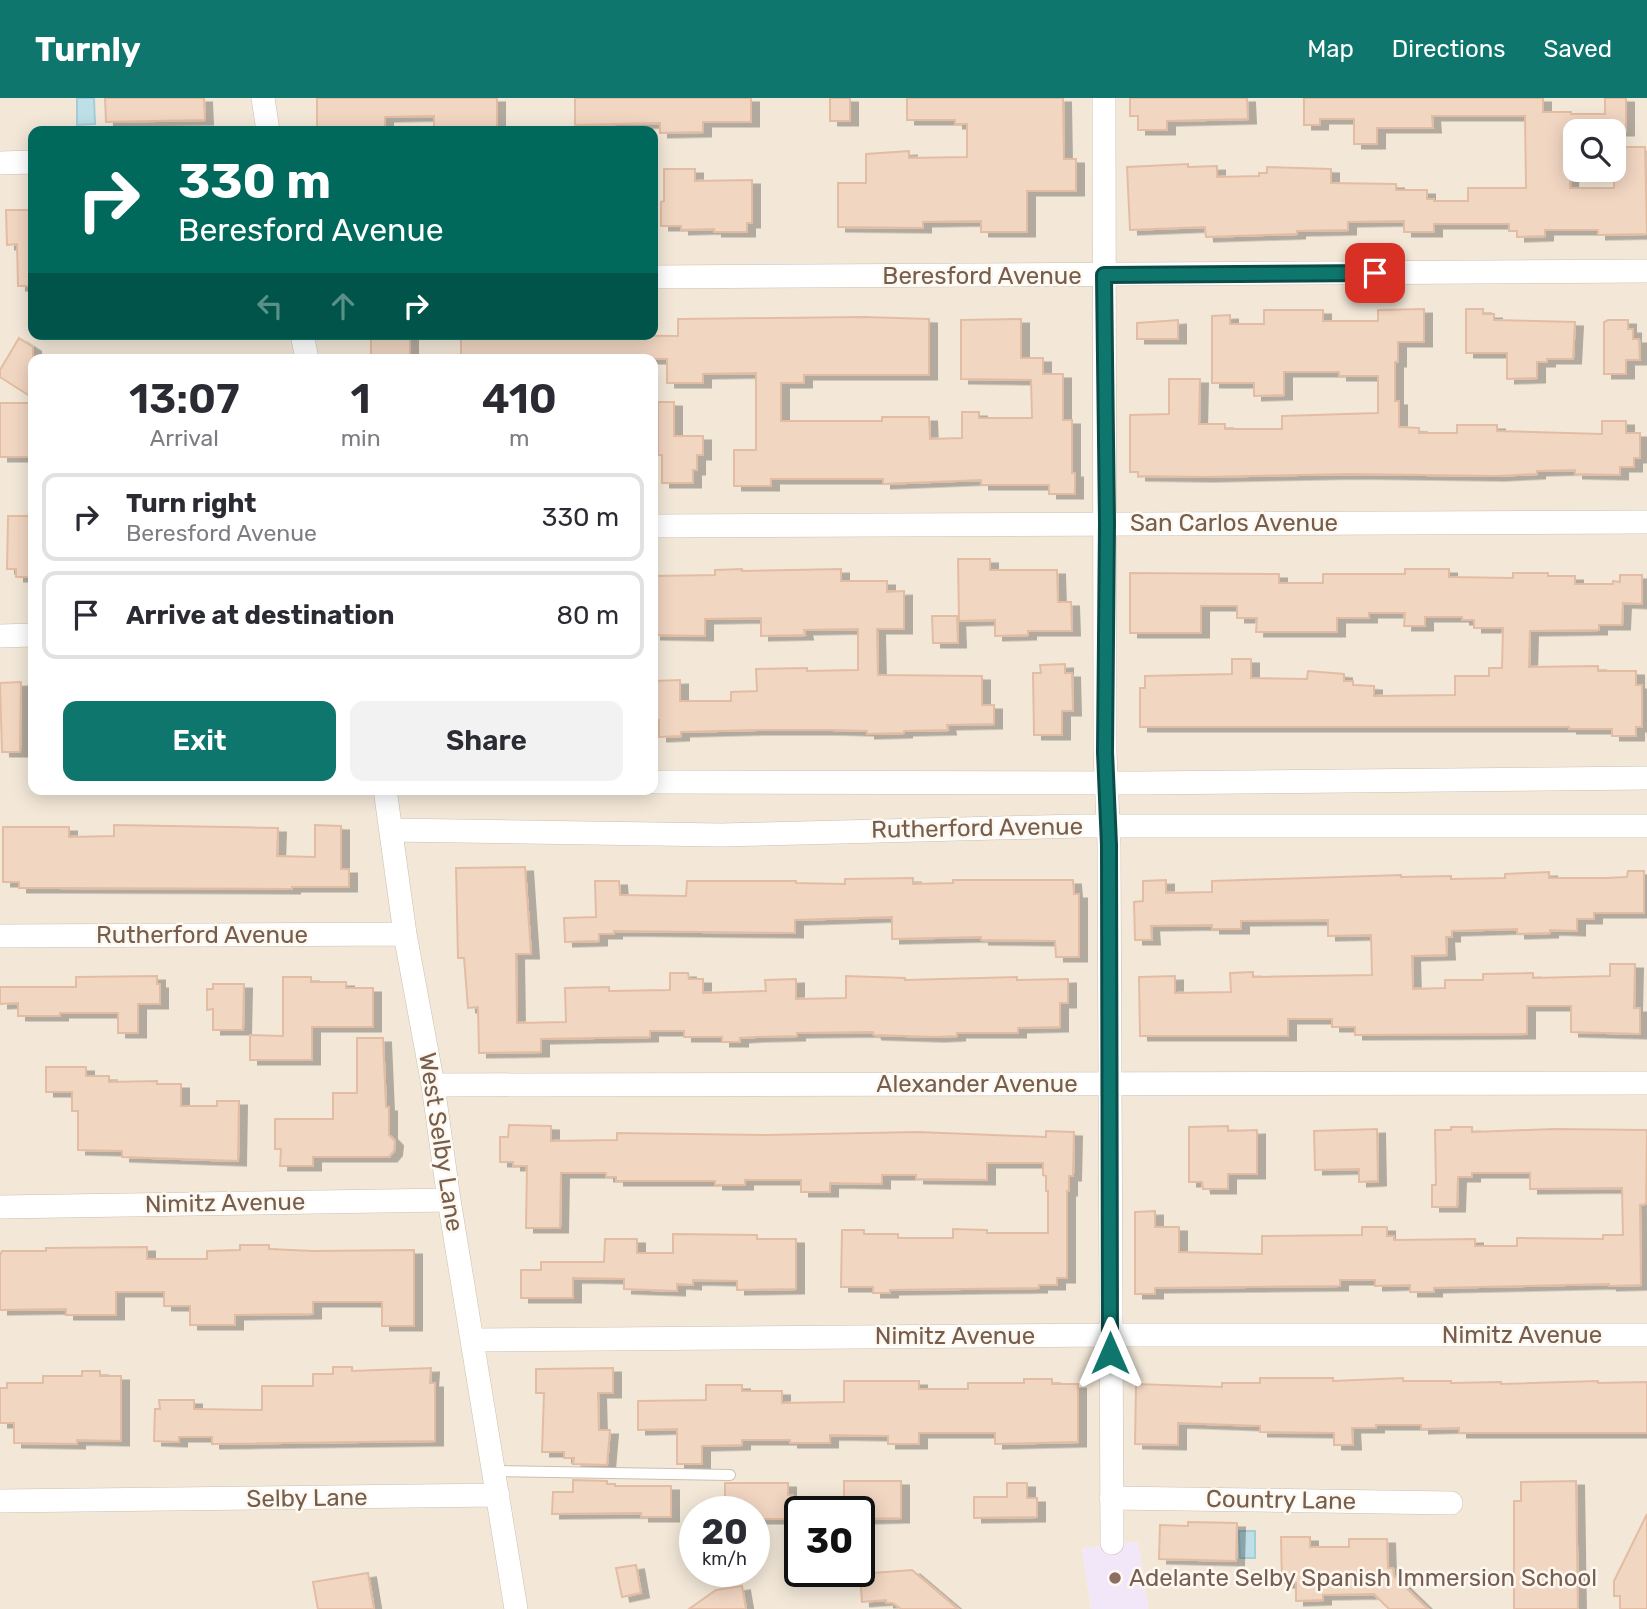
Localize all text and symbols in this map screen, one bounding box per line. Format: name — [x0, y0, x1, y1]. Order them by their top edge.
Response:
text: Turnly — [35, 30, 141, 69]
text: Map — [1307, 35, 1354, 63]
text: Directions — [1392, 35, 1505, 63]
text: Saved — [1543, 35, 1612, 63]
map controls — [1563, 119, 1626, 182]
button: search — [1563, 119, 1626, 182]
text: 330 m — [178, 152, 331, 210]
icon: right — [63, 154, 154, 245]
text: Beresford Avenue — [178, 211, 444, 249]
pin — [1345, 243, 1405, 303]
icon: arrive — [1356, 254, 1394, 292]
street label: Beresford Avenue — [882, 262, 1082, 290]
icon: left — [251, 287, 289, 325]
icon: ahead — [324, 287, 362, 325]
icon: right — [397, 287, 435, 325]
text: 13:07 — [129, 374, 240, 424]
text: 1 — [351, 374, 371, 424]
text: 410 — [482, 374, 557, 424]
text: Arrival — [150, 424, 219, 452]
text: min — [341, 424, 381, 452]
text: m — [509, 424, 530, 452]
text: Turn right — [126, 488, 256, 519]
icon: right — [67, 498, 105, 536]
text: 330 m — [542, 502, 619, 533]
street label: San Carlos Avenue — [1130, 509, 1338, 537]
text: Beresford Avenue — [126, 519, 317, 547]
icon: arrive — [67, 596, 105, 634]
text: Arrive at destination — [126, 600, 394, 631]
text: 80 m — [556, 600, 619, 631]
button: Exit — [63, 701, 336, 781]
button: Share — [350, 701, 623, 781]
street label: Rutherford Avenue — [871, 812, 1083, 844]
street label: Rutherford Avenue — [96, 921, 308, 949]
street label: West Selby Lane — [413, 1050, 469, 1234]
street label: Alexander Avenue — [876, 1070, 1078, 1098]
street label: Nimitz Avenue — [144, 1188, 306, 1218]
position arrow — [1073, 1316, 1147, 1390]
street label: Nimitz Avenue — [1442, 1321, 1602, 1349]
street label: Nimitz Avenue — [875, 1322, 1035, 1350]
street label: Selby Lane — [246, 1483, 368, 1513]
street label: Country Lane — [1206, 1485, 1356, 1515]
speed limit sign: 30 — [784, 1496, 875, 1587]
text: 20 — [701, 1511, 748, 1553]
text: km/h — [702, 1548, 747, 1570]
place label: Adelante Selby Spanish Immersion School — [1129, 1564, 1597, 1592]
marker: Adelante Selby Spanish Immersion School — [1107, 1570, 1123, 1586]

